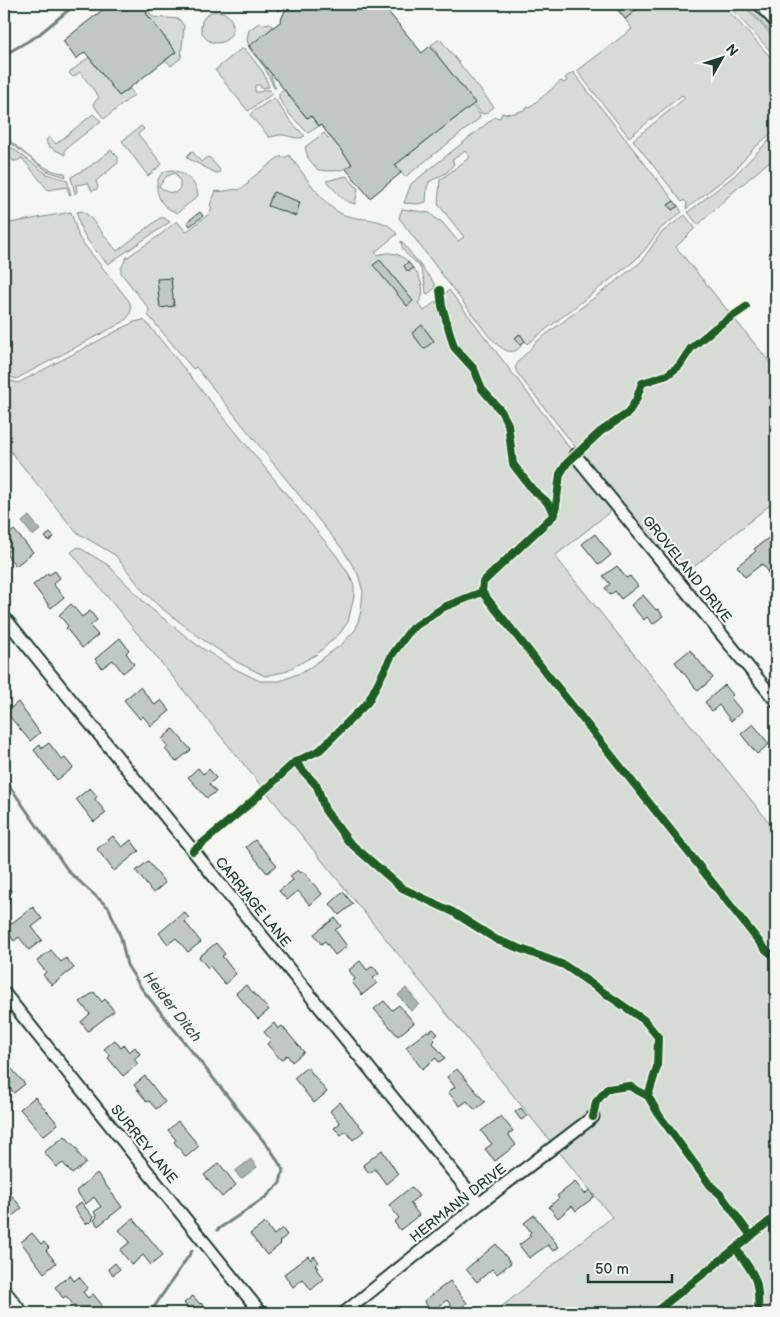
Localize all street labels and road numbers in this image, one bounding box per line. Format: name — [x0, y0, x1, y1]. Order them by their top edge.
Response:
street label: GROVELAND DRIVE — [639, 512, 735, 626]
street label: CARRIAGE LANE — [212, 854, 294, 950]
street label: SURREY LANE — [107, 1101, 181, 1187]
street label: HERMANN DRIVE — [407, 1160, 509, 1246]

